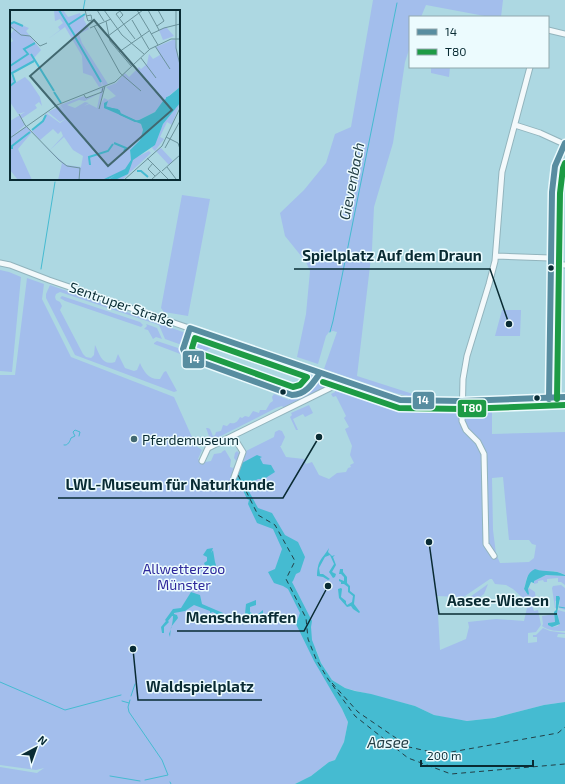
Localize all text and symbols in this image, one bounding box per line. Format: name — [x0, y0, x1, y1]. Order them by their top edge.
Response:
inset map — [10, 10, 180, 180]
legend — [409, 16, 549, 68]
text: 14 — [445, 24, 457, 38]
text: T80 — [445, 44, 467, 58]
water label: Gievenbach — [335, 141, 367, 221]
callout: Spielplatz Auf dem Draun — [294, 242, 490, 269]
text: Spielplatz Auf dem Draun — [302, 246, 482, 264]
unlabelled marker — [546, 263, 556, 273]
street label: Sentruper Straße — [67, 278, 177, 330]
line badge: 14 — [182, 350, 205, 369]
text: 14 — [188, 352, 200, 365]
unlabelled marker — [278, 387, 288, 397]
line badge: 14 — [412, 391, 435, 410]
text: 14 — [417, 393, 429, 406]
unlabelled marker — [532, 393, 542, 403]
line badge: T80 — [457, 399, 487, 418]
text: T80 — [462, 401, 482, 414]
place label: Pferdemuseum — [142, 431, 239, 448]
marker: Pferdemuseum — [129, 434, 139, 444]
callout: LWL-Museum für Naturkunde — [58, 471, 283, 498]
text: LWL-Museum für Naturkunde — [65, 475, 275, 493]
park label: Allwetterzoo Münster — [143, 560, 225, 593]
callout: Aasee-Wiesen — [439, 587, 557, 614]
text: Aasee-Wiesen — [447, 591, 549, 609]
callout: Menschenaffen — [177, 604, 304, 631]
text: Menschenaffen — [186, 608, 296, 626]
callout: Waldspielplatz — [138, 673, 262, 700]
text: Waldspielplatz — [146, 677, 254, 695]
north arrow — [16, 728, 56, 768]
text: N — [36, 733, 50, 748]
water label: Aasee — [366, 733, 409, 751]
scale bar — [421, 742, 533, 768]
text: 200 m — [427, 748, 461, 762]

